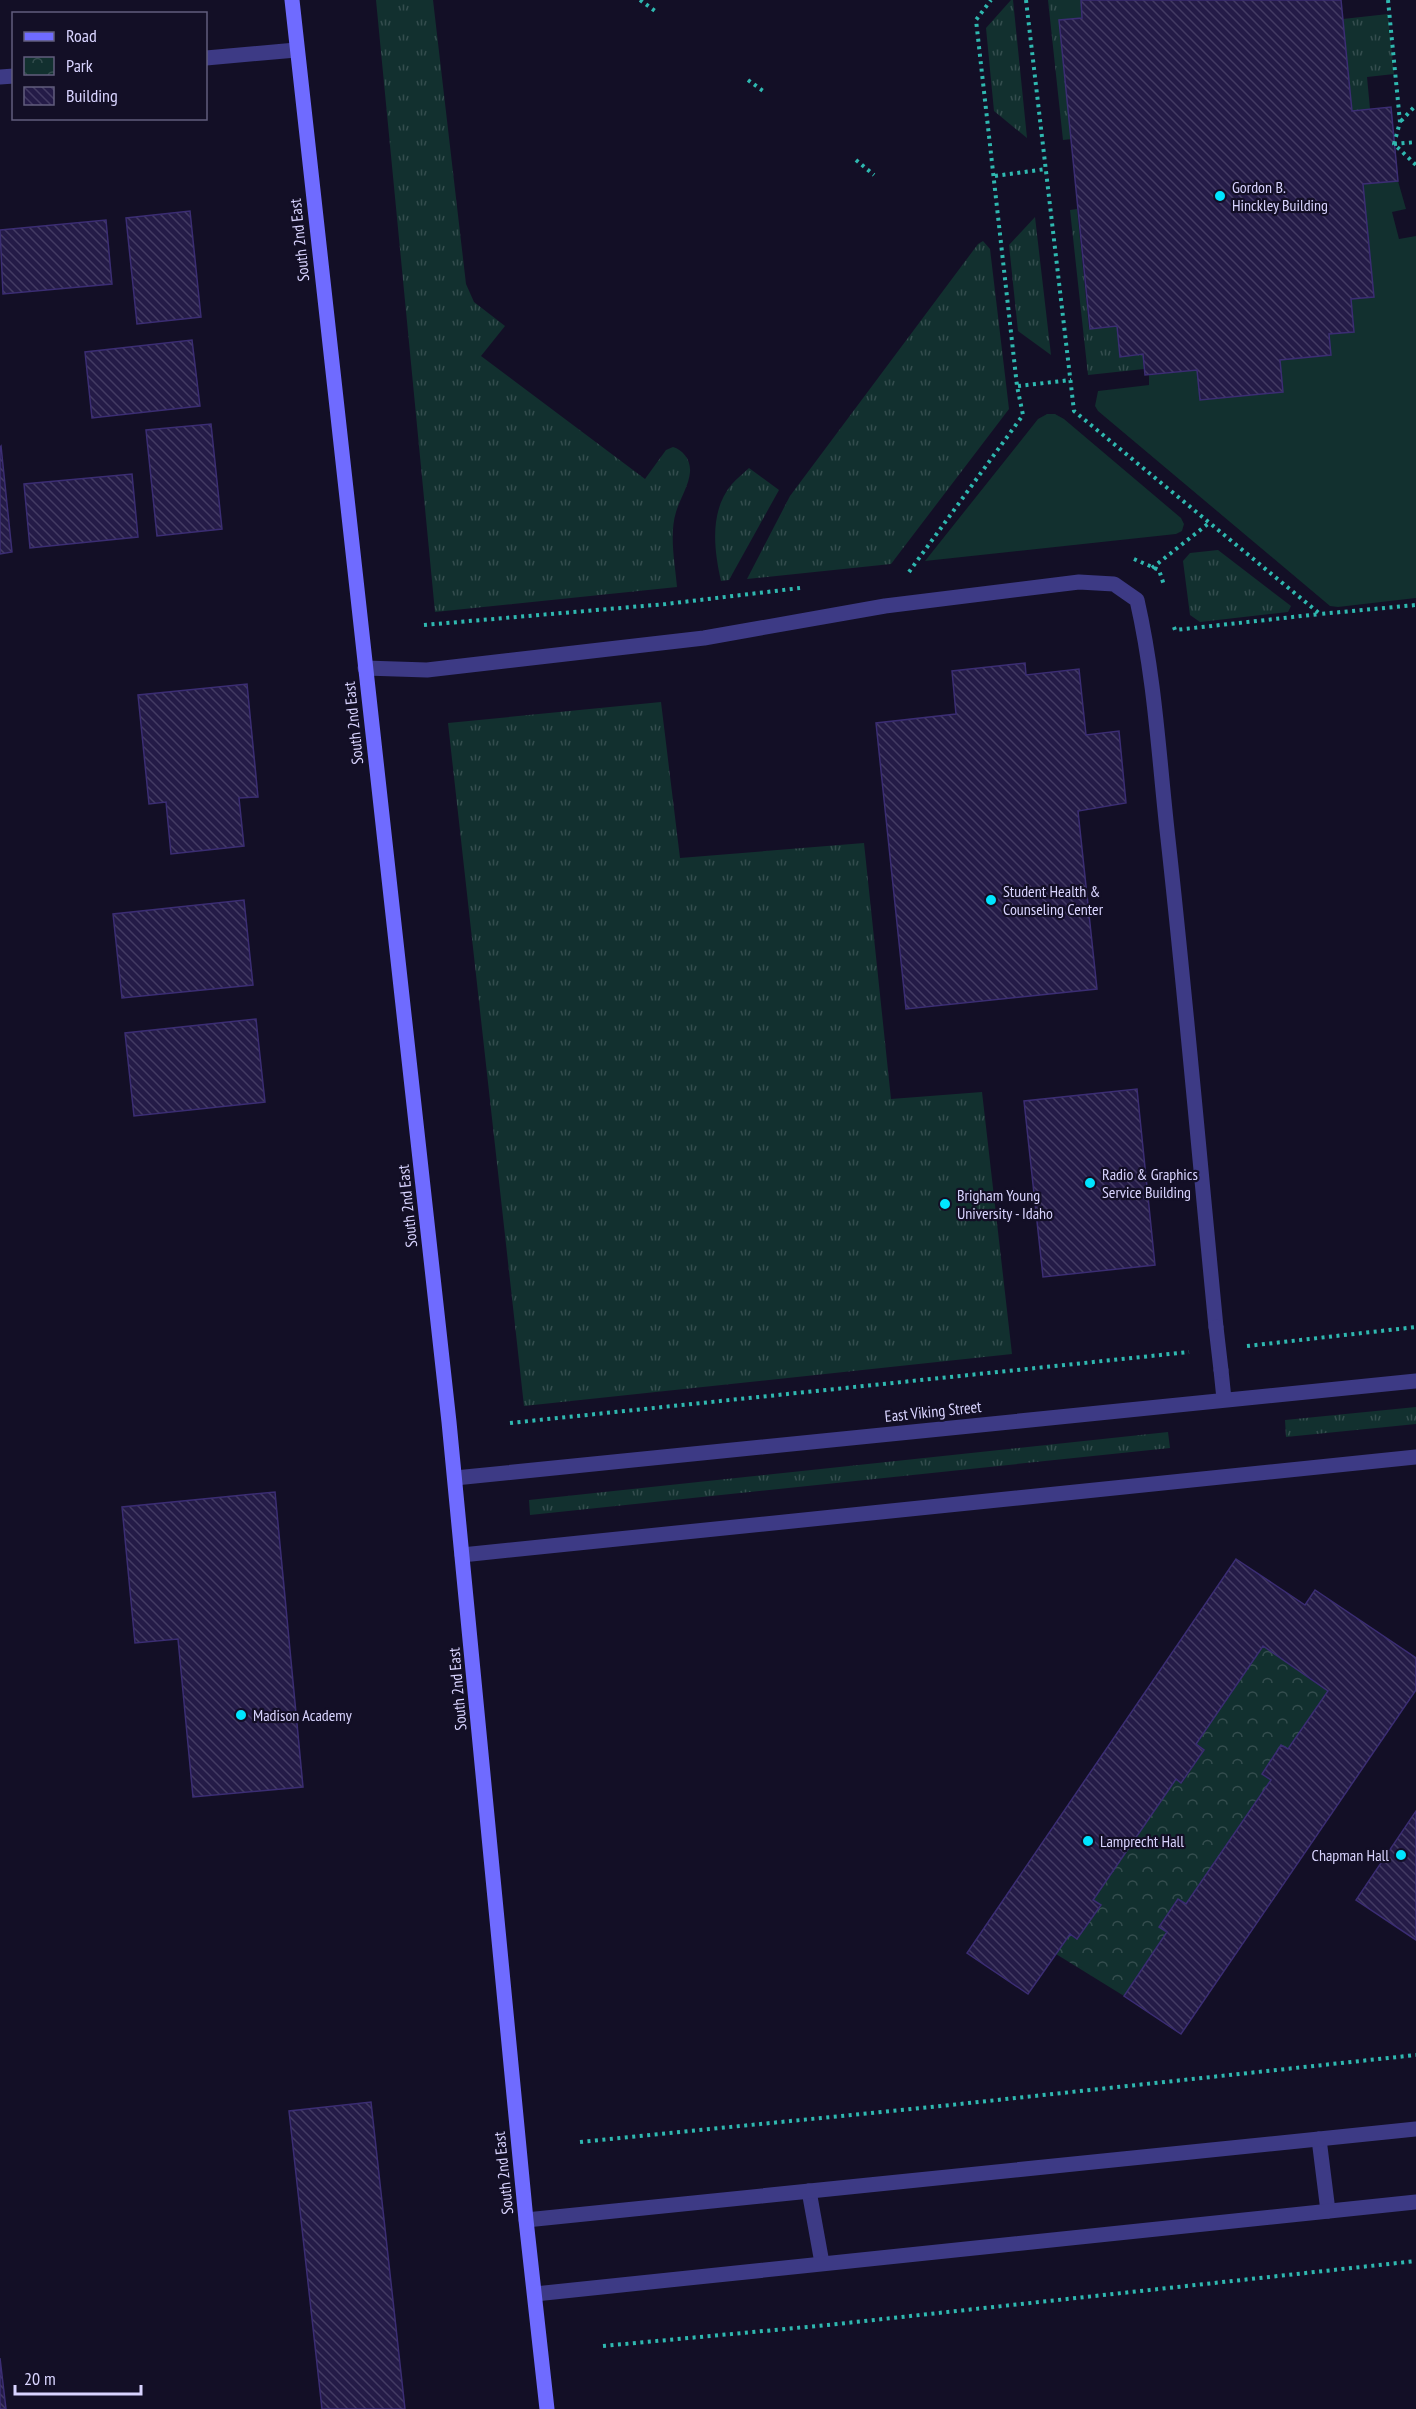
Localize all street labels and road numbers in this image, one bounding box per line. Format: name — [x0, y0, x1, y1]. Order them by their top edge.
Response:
street label: South 2nd East — [285, 197, 313, 282]
street label: South 2nd East — [339, 680, 367, 765]
street label: South 2nd East — [393, 1163, 421, 1248]
street label: East Viking Street — [884, 1396, 983, 1426]
street label: South 2nd East — [443, 1646, 471, 1731]
street label: South 2nd East — [489, 2130, 517, 2215]

